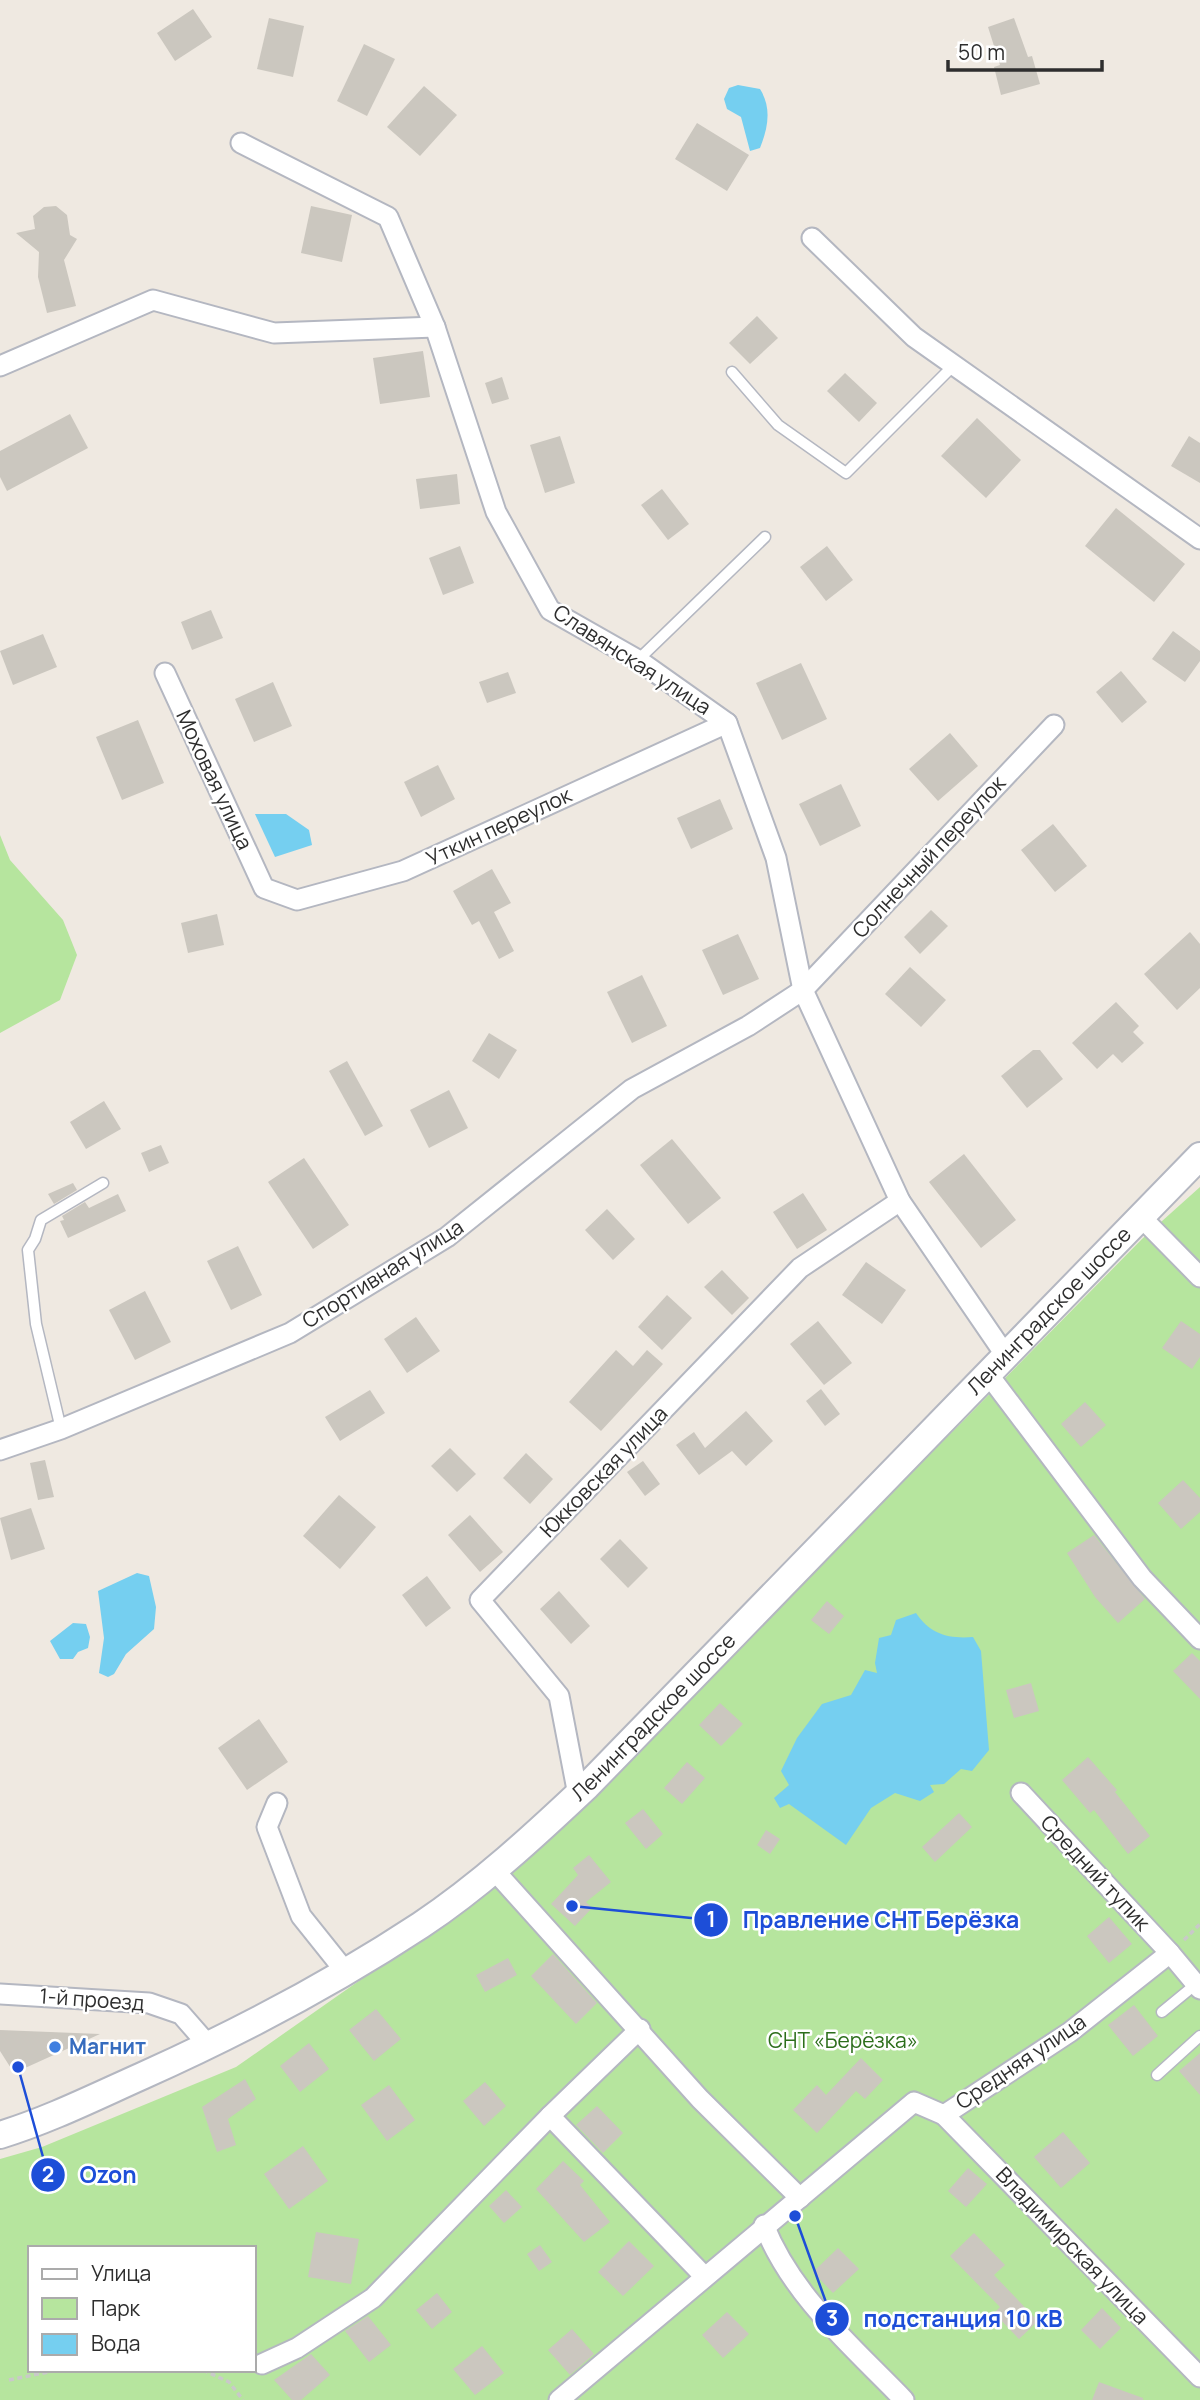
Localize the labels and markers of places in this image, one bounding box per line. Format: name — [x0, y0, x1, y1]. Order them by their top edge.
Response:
callout: Правление СНТ Берёзка — [693, 1898, 1034, 1942]
place label: Магнит — [69, 2032, 146, 2060]
marker: Магнит — [47, 2039, 63, 2055]
callout: Ozon — [30, 2153, 150, 2197]
callout: подстанция 10 кВ — [814, 2297, 1076, 2341]

